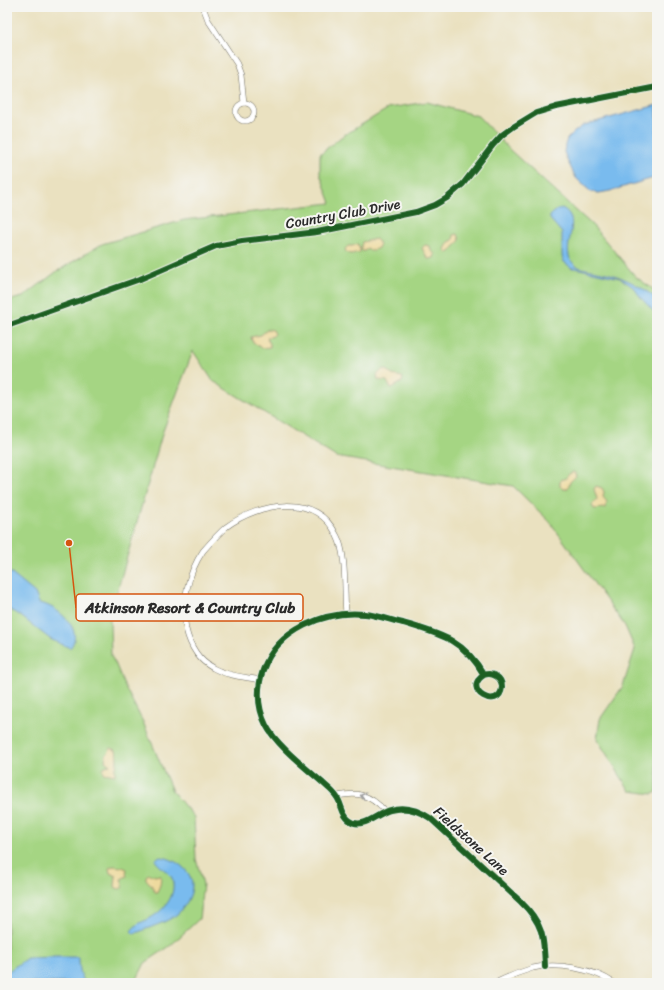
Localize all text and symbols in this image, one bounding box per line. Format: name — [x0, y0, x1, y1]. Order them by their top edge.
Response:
street label: Country Club Drive — [284, 192, 403, 236]
callout: Atkinson Resort & Country Club — [76, 594, 303, 621]
text: Atkinson Resort & Country Club — [84, 595, 295, 621]
one-way arrow — [360, 792, 367, 801]
street label: Fieldstone Lane — [427, 800, 515, 882]

